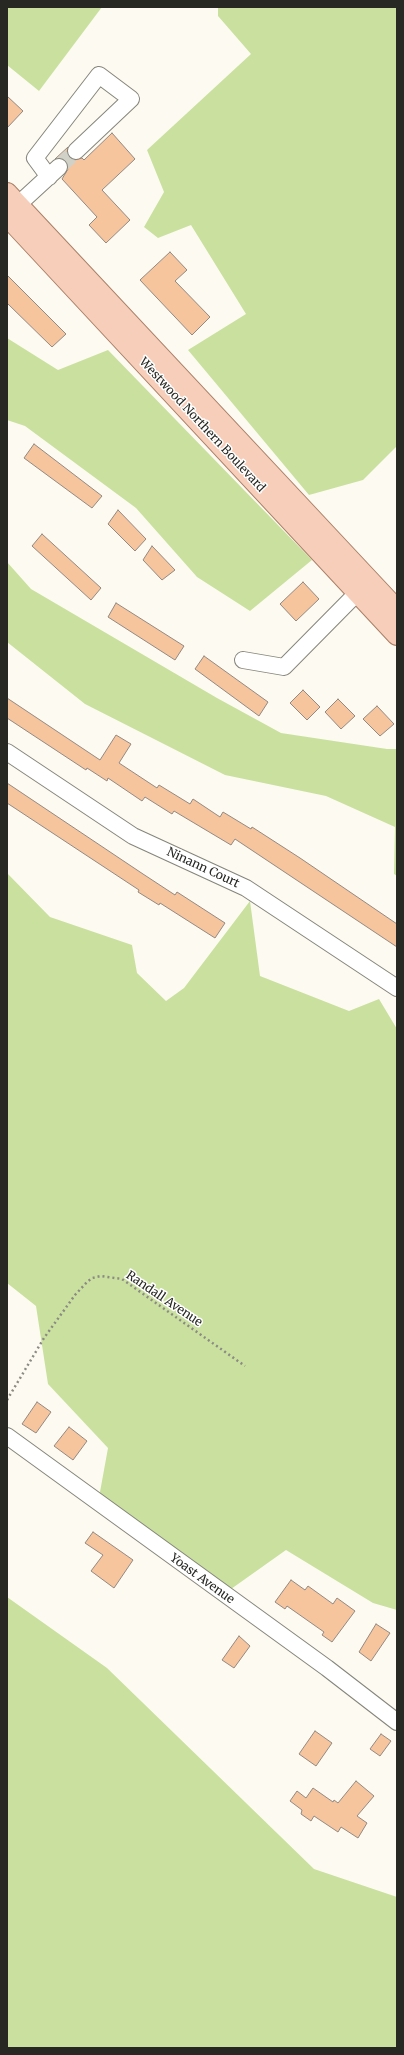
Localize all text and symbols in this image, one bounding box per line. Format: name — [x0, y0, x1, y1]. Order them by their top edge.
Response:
street label: Westwood Northern Boulevard — [136, 355, 268, 495]
street label: Ninann Court — [164, 845, 242, 891]
street label: Randall Avenue — [123, 1268, 205, 1330]
street label: Yoast Avenue — [167, 1551, 237, 1607]

